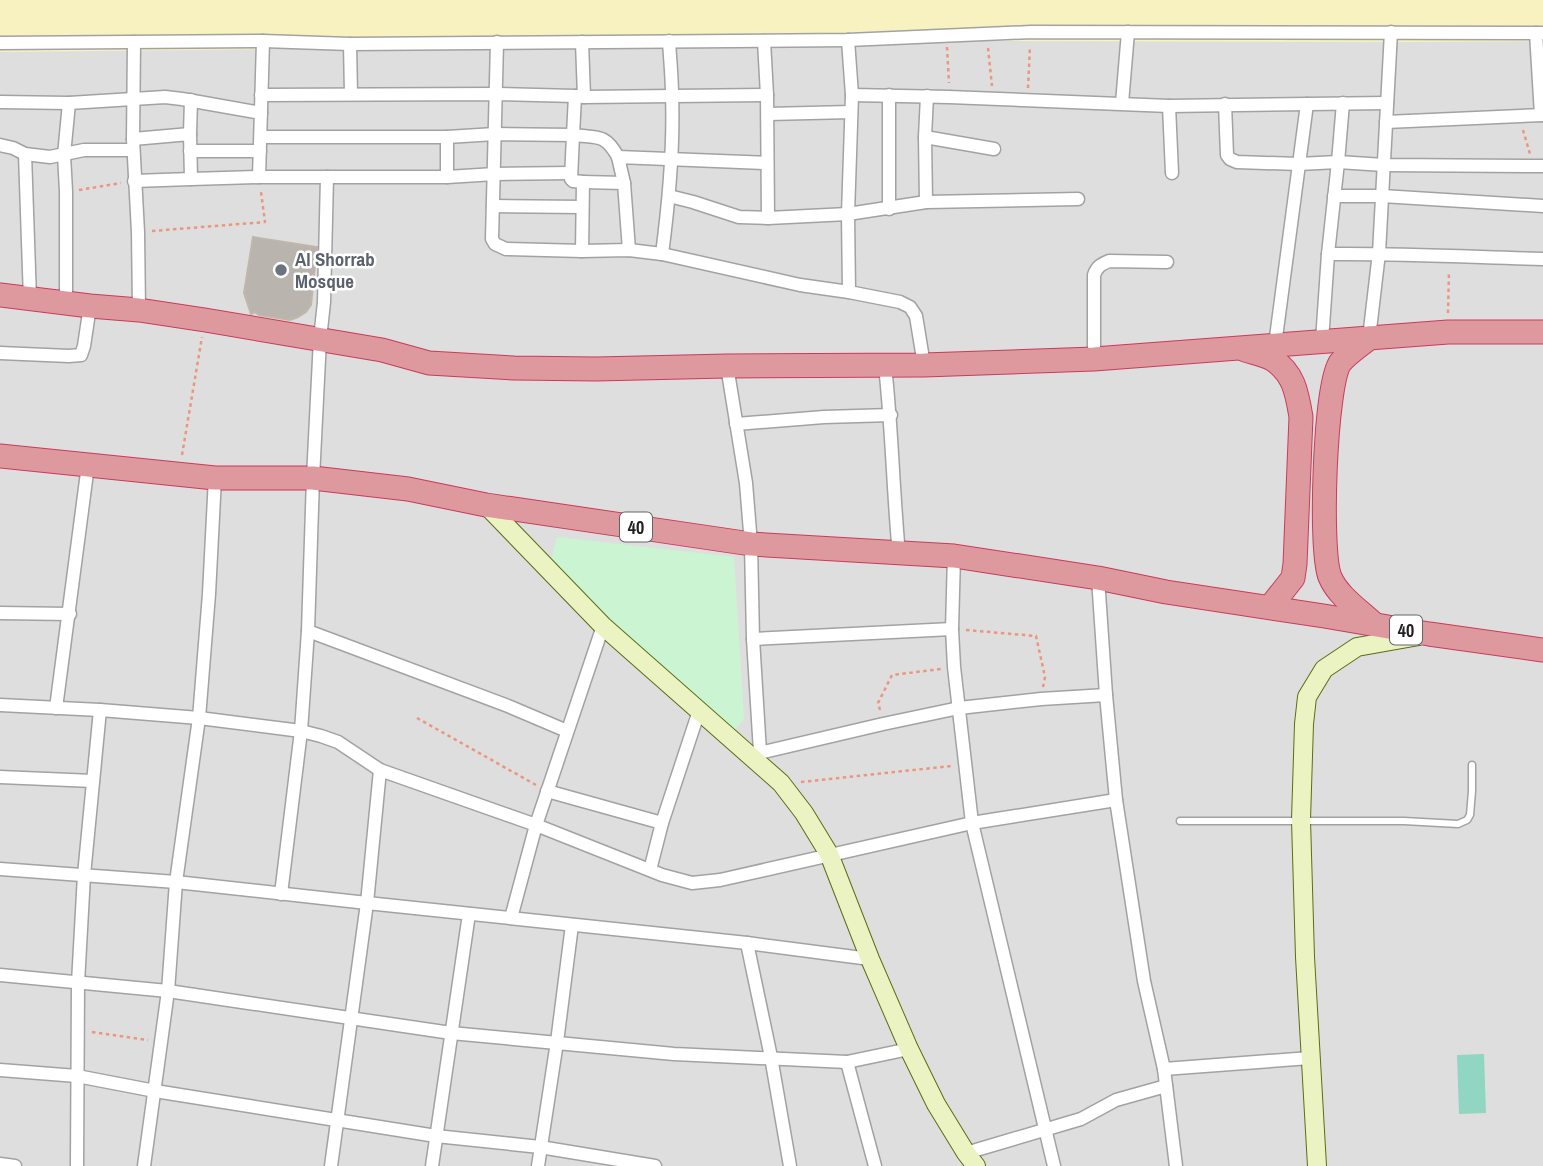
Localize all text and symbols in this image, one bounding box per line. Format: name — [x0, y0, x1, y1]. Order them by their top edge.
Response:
place label: Al Shorrab Mosque — [295, 246, 375, 294]
marker: Al Shorrab Mosque — [273, 262, 289, 278]
road number: 40 — [620, 512, 652, 542]
road number: 40 — [1390, 616, 1422, 644]

